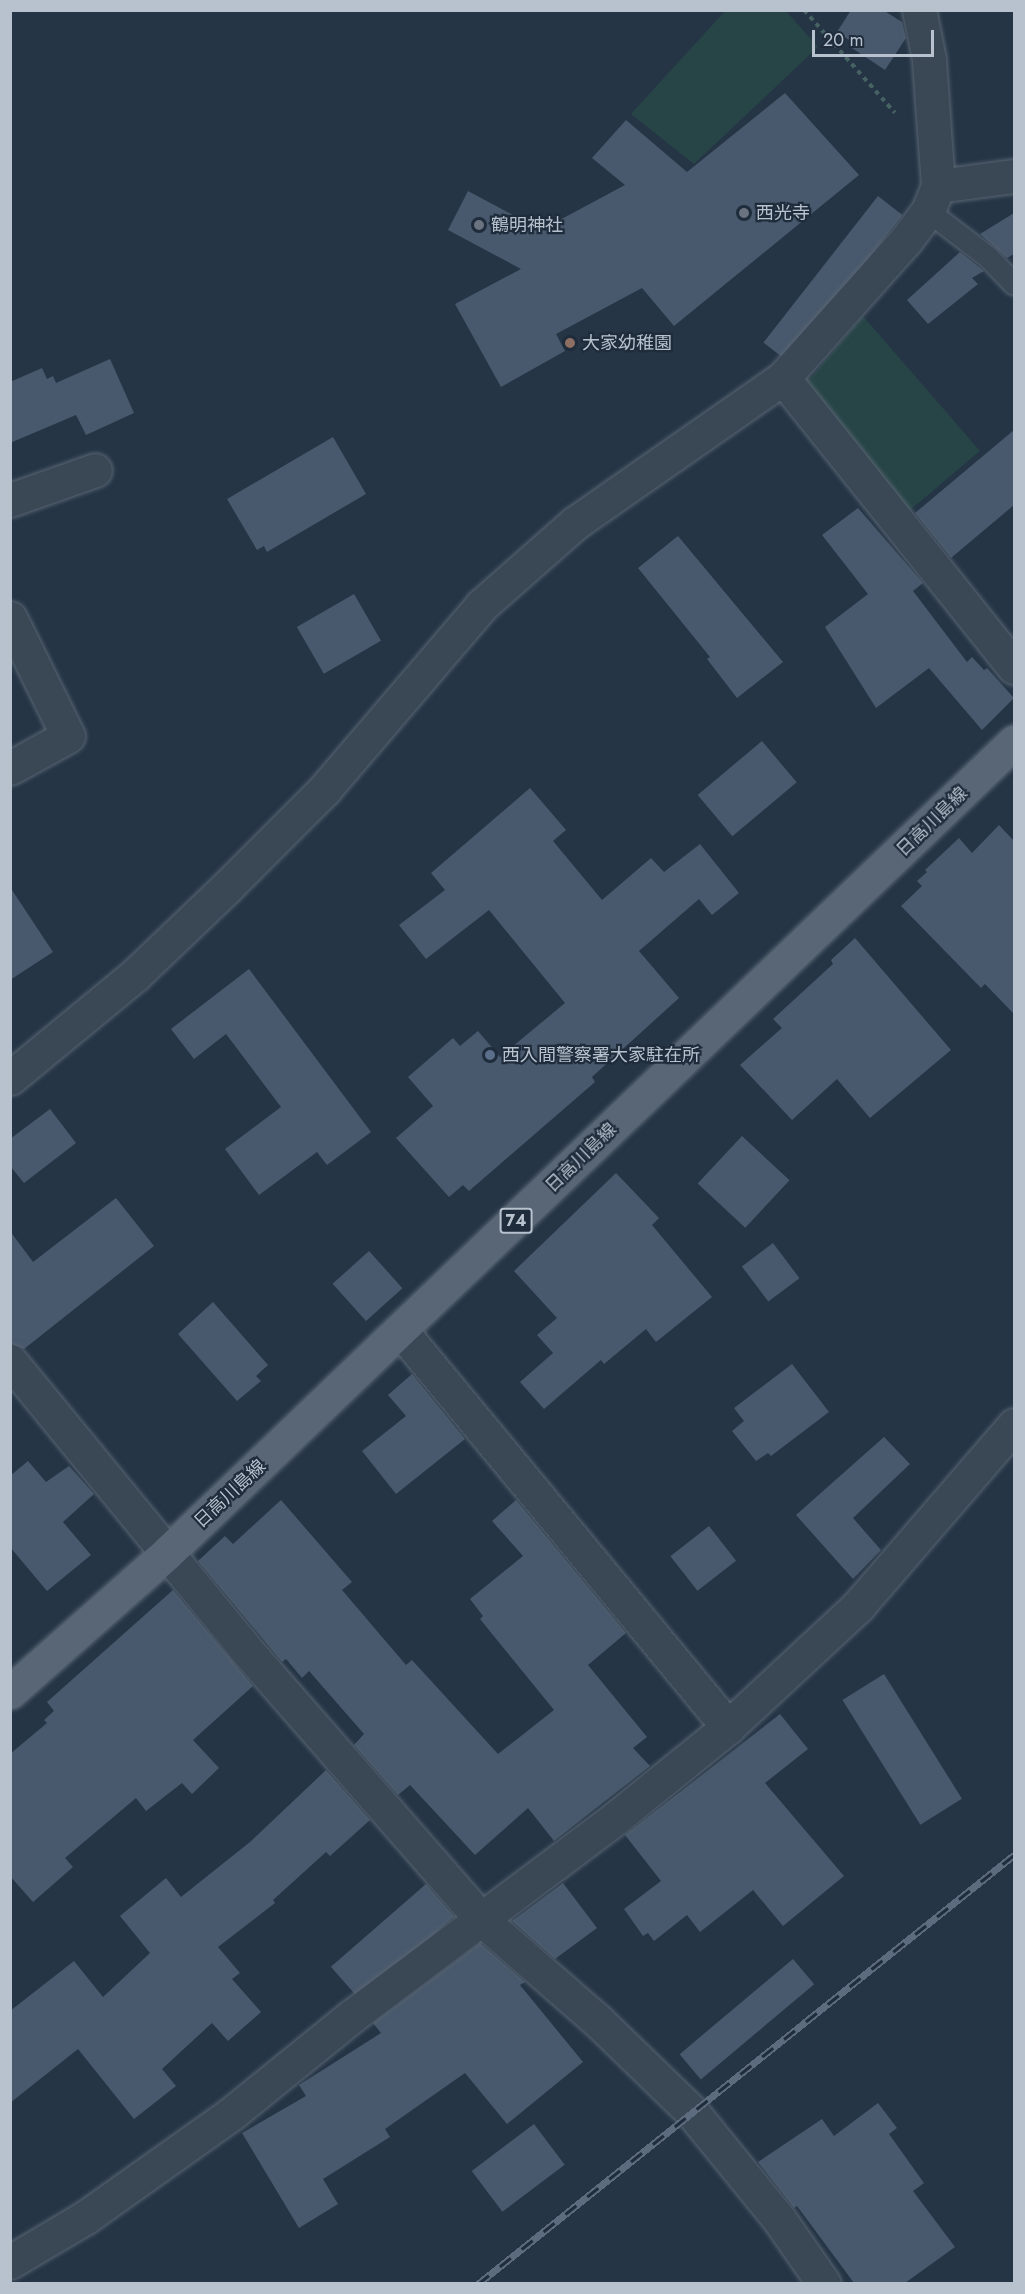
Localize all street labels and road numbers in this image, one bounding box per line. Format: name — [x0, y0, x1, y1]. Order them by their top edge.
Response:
street label: 日高川島線 — [892, 783, 972, 861]
street label: 日高川島線 — [541, 1119, 621, 1197]
road number: 74 — [500, 1208, 532, 1234]
street label: 日高川島線 — [190, 1455, 270, 1533]

